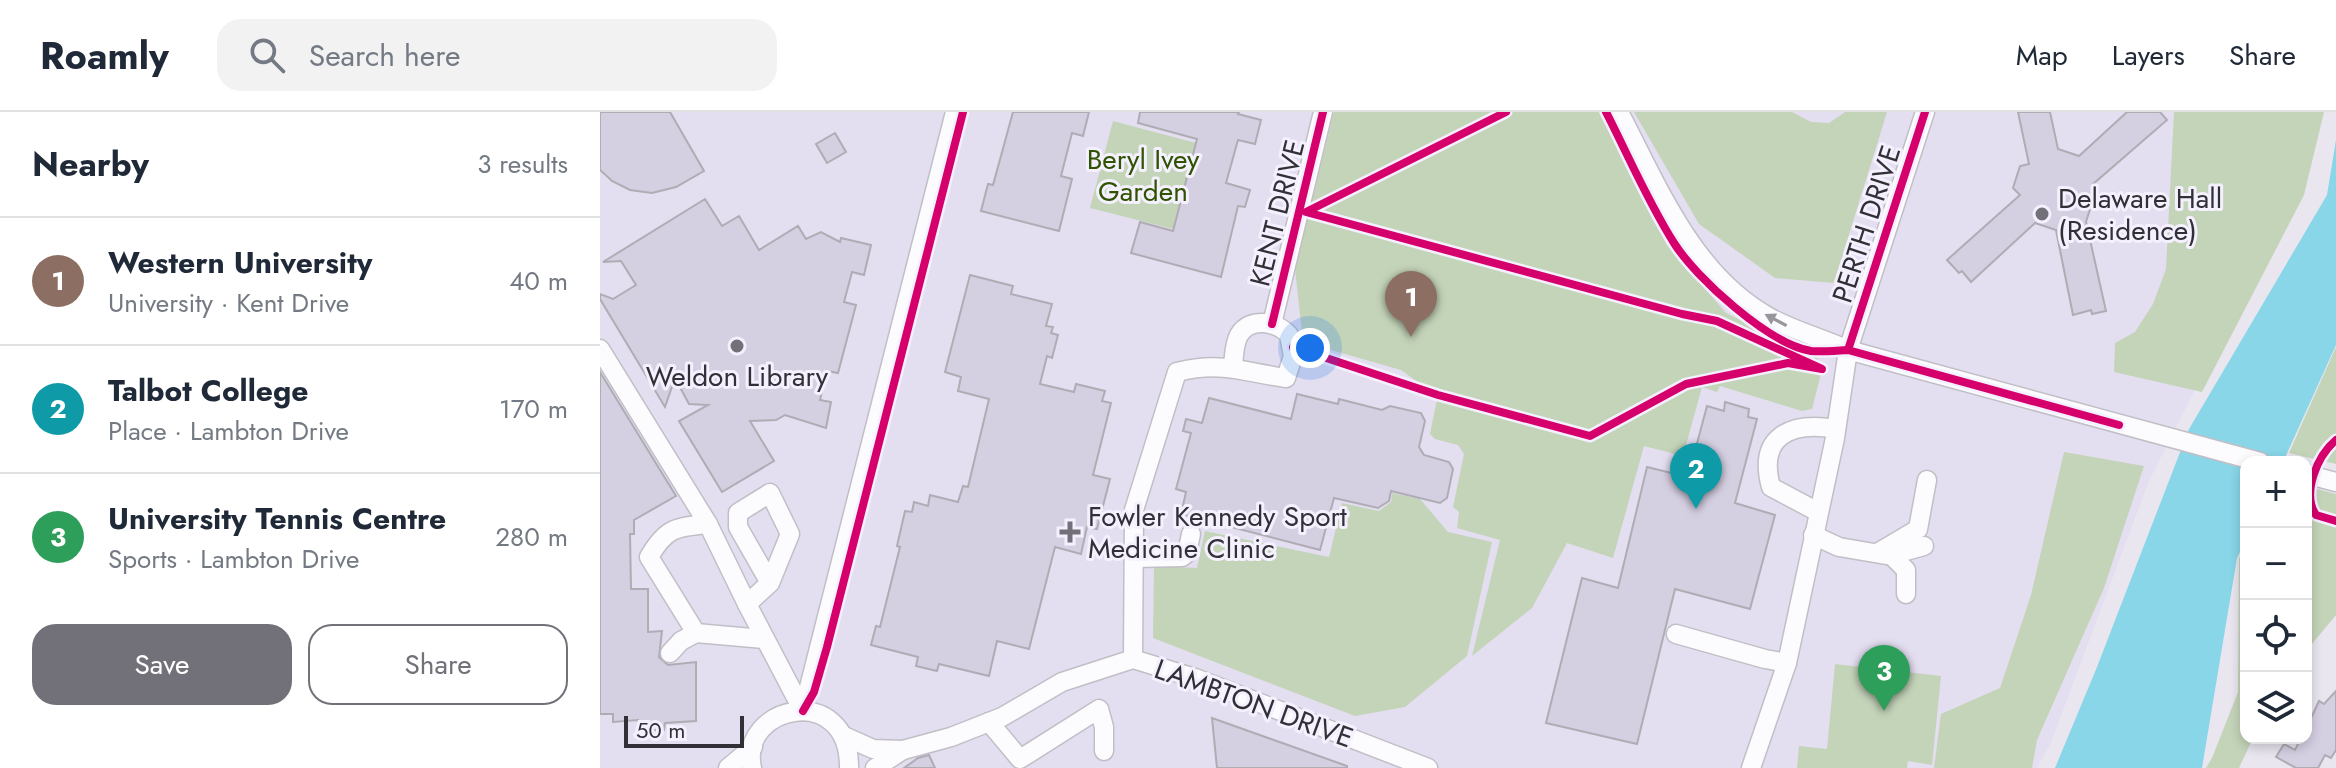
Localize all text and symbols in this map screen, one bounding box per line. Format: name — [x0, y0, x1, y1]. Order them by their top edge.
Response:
search box — [217, 19, 777, 91]
text: Roamly — [40, 28, 169, 83]
icon: search — [245, 33, 289, 77]
text: Search here — [309, 34, 460, 77]
text: Map — [2016, 35, 2068, 76]
text: Layers — [2112, 35, 2185, 76]
text: Share — [2229, 35, 2296, 76]
street label: KENT DRIVE — [1239, 135, 1315, 291]
park label: Beryl Ivey Garden — [1087, 139, 1200, 212]
text: Nearby — [32, 140, 149, 189]
street label: PERTH DRIVE — [1822, 140, 1911, 308]
text: 3 results — [477, 145, 568, 183]
place label: Delaware Hall (Residence) — [2058, 178, 2222, 251]
marker: Delaware Hall (Residence) — [2033, 205, 2051, 223]
text: Western University — [108, 241, 372, 284]
text: 1 — [51, 262, 65, 300]
text: 40 m — [509, 262, 568, 300]
pin: 1 — [1385, 271, 1437, 337]
text: University · Kent Drive — [108, 284, 349, 322]
one-way arrow — [1765, 314, 1788, 327]
your location — [1290, 328, 1330, 368]
marker: Weldon Library — [728, 337, 746, 355]
place label: Weldon Library — [646, 356, 829, 397]
text: Talbot College — [108, 369, 308, 412]
text: 2 — [49, 390, 67, 428]
text: 170 m — [499, 390, 568, 428]
text: Place · Lambton Drive — [108, 412, 349, 450]
pin: 2 — [1670, 443, 1722, 509]
map controls — [2240, 456, 2312, 744]
button: + — [2240, 456, 2312, 528]
place label: Fowler Kennedy Sport Medicine Clinic — [1088, 496, 1347, 569]
text: University Tennis Centre — [108, 497, 446, 540]
text: 3 — [50, 518, 66, 556]
text: 280 m — [495, 518, 568, 556]
marker: Fowler Kennedy Sport Medicine Clinic — [1059, 521, 1081, 543]
button: − — [2240, 528, 2312, 600]
text: Sports · Lambton Drive — [108, 540, 359, 578]
button: locate — [2240, 600, 2312, 672]
button: Save — [32, 624, 292, 705]
button: Share — [308, 624, 568, 705]
pin: 3 — [1858, 645, 1910, 711]
street label: LAMBTON DRIVE — [1149, 649, 1359, 758]
button: layers — [2240, 672, 2312, 744]
scale bar — [624, 712, 744, 748]
text: 50 m — [636, 714, 685, 746]

